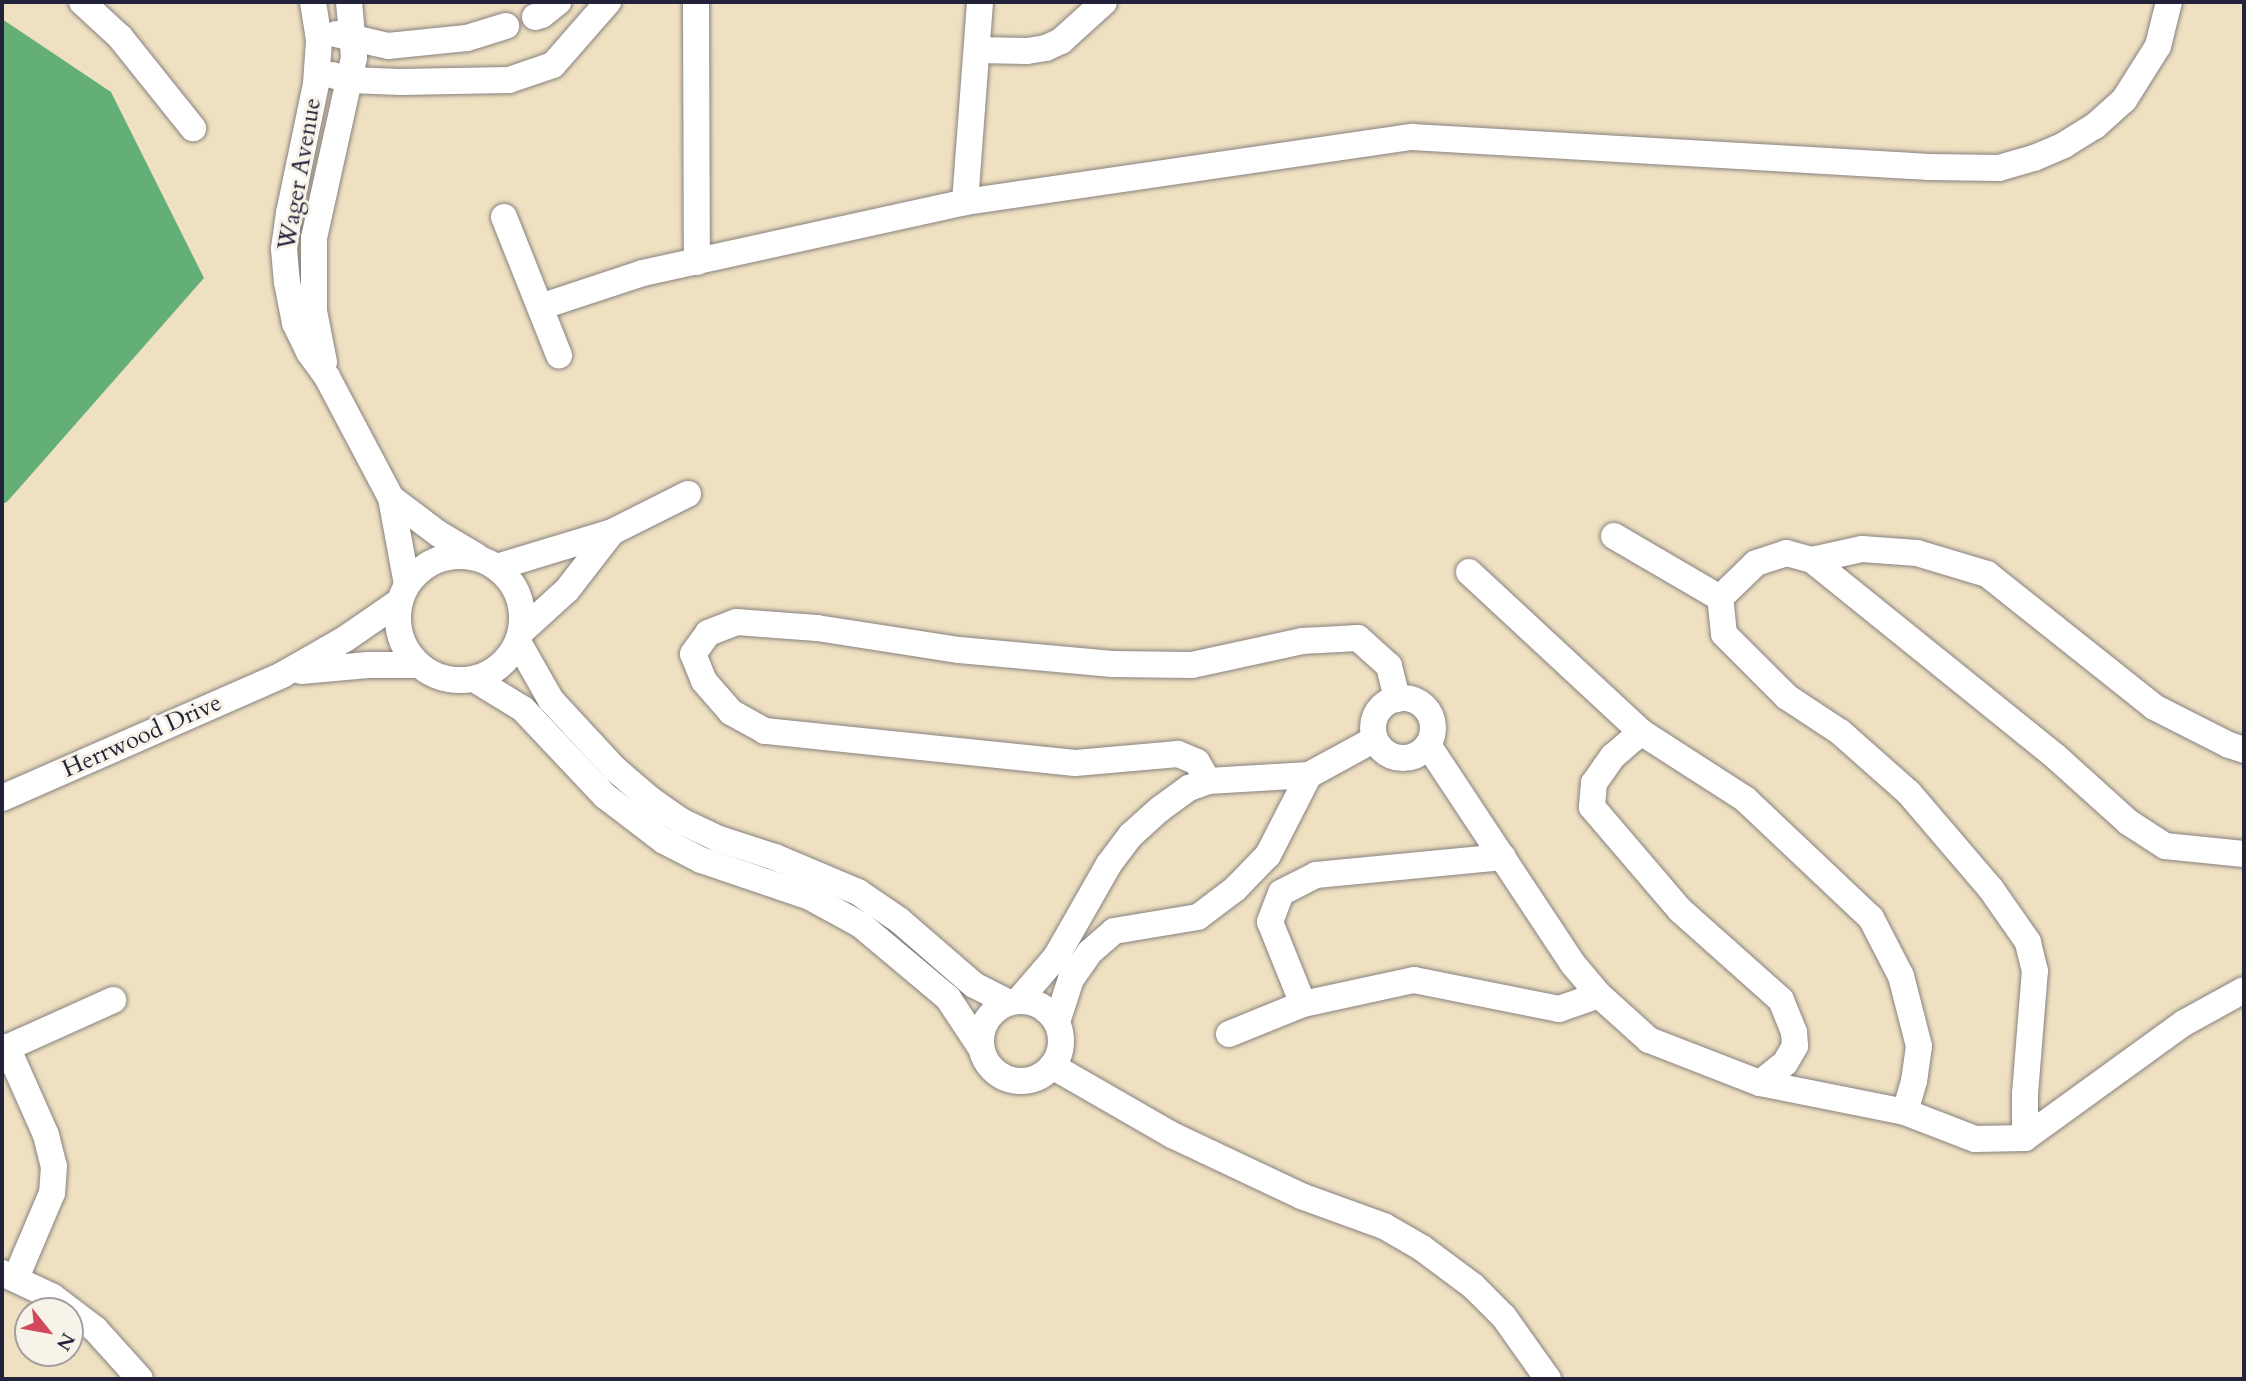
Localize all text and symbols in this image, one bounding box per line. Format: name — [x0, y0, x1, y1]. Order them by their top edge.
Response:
street label: Wager Avenue — [272, 96, 328, 252]
street label: Herrwood Drive — [58, 688, 226, 784]
north arrow — [14, 1297, 84, 1367]
text: N — [50, 1328, 81, 1356]

